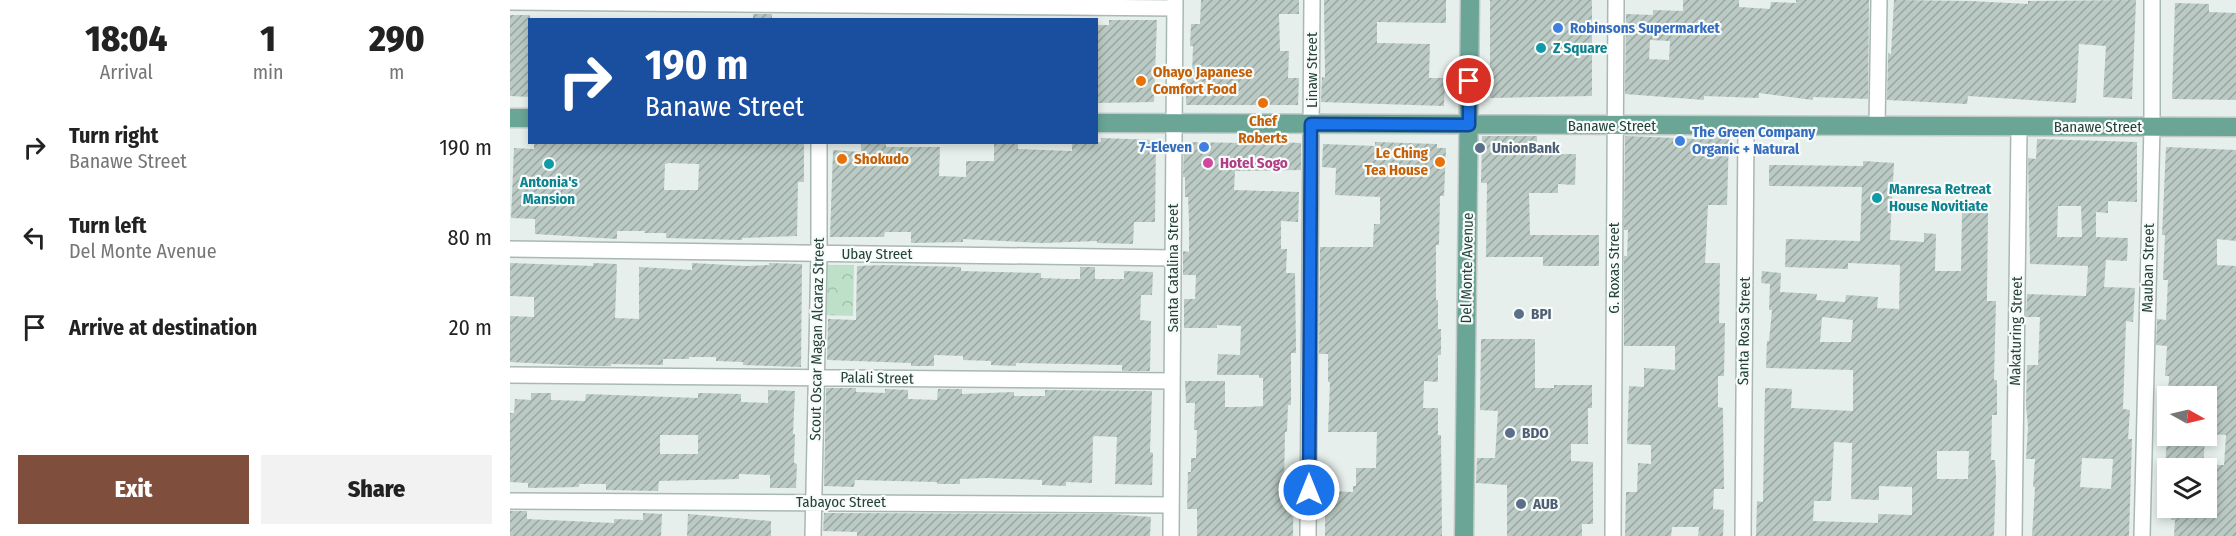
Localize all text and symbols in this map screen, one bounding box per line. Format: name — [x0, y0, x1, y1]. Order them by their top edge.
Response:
text: 18:04 — [85, 17, 167, 61]
text: 1 — [260, 17, 276, 61]
text: 290 — [369, 17, 425, 61]
place label: Robinsons Supermarket — [1570, 19, 1720, 37]
marker: Robinsons Supermarket — [1551, 21, 1565, 35]
street label: Linaw Street — [1303, 32, 1321, 108]
place label: Z Square — [1553, 39, 1608, 57]
text: 190 m — [645, 40, 748, 90]
marker: Z Square — [1534, 41, 1548, 55]
icon: right — [546, 42, 624, 120]
pin — [1443, 55, 1494, 106]
text: Arrival — [100, 60, 153, 84]
text: min — [253, 60, 284, 84]
text: m — [389, 60, 405, 84]
place label: Ohayo Japanese Comfort Food — [1153, 63, 1253, 98]
icon: arrive — [1452, 64, 1485, 97]
marker: Ohayo Japanese Comfort Food — [1134, 74, 1148, 88]
text: Banawe Street — [645, 91, 804, 123]
marker: Chef Roberts — [1256, 96, 1270, 110]
place label: Chef Roberts — [1238, 112, 1288, 147]
street label: Banawe Street — [1568, 117, 1656, 135]
street label: Banawe Street — [2054, 118, 2142, 136]
text: Turn right — [69, 122, 158, 149]
place label: The Green Company Organic + Natural — [1692, 123, 1816, 158]
icon: right — [18, 131, 51, 164]
text: 190 m — [439, 134, 492, 161]
marker: The Green Company Organic + Natural — [1673, 134, 1687, 148]
place label: 7-Eleven — [1139, 138, 1192, 156]
place label: UnionBank — [1492, 139, 1560, 157]
marker: 7-Eleven — [1197, 140, 1211, 154]
marker: UnionBank — [1473, 141, 1487, 155]
place label: Le Ching Tea House — [1364, 144, 1429, 179]
text: Banawe Street — [69, 149, 187, 173]
place label: Shokudo — [854, 150, 909, 168]
marker: Shokudo — [835, 152, 849, 166]
place label: Hotel Sogo — [1220, 154, 1288, 172]
marker: Le Ching Tea House — [1433, 155, 1447, 169]
marker: Hotel Sogo — [1201, 156, 1215, 170]
marker: Antonia's Mansion — [542, 157, 556, 171]
place label: Antonia's Mansion — [519, 173, 578, 208]
place label: Manresa Retreat House Novitiate — [1889, 180, 1992, 215]
marker: Manresa Retreat House Novitiate — [1870, 191, 1884, 205]
street label: Santa Catalina Street — [1164, 204, 1182, 332]
text: Turn left — [69, 212, 147, 239]
street label: Del Monte Avenue — [1457, 212, 1477, 324]
icon: left — [18, 221, 51, 254]
street label: G. Roxas Street — [1605, 222, 1623, 314]
street label: Mauban Street — [2138, 223, 2158, 313]
text: 80 m — [447, 224, 492, 251]
street label: Scout Oscar Magan Alcaraz Street — [806, 237, 828, 441]
text: Del Monte Avenue — [69, 239, 217, 263]
street label: Ubay Street — [842, 245, 913, 263]
street label: Makaturing Street — [2006, 276, 2026, 386]
street label: Santa Rosa Street — [1734, 277, 1754, 385]
place label: BPI — [1531, 305, 1552, 323]
marker: BPI — [1512, 307, 1526, 321]
icon: arrive — [18, 311, 51, 344]
text: Arrive at destination — [69, 314, 257, 341]
text: 20 m — [449, 314, 492, 341]
street label: Palali Street — [840, 368, 914, 388]
north arrow — [2157, 386, 2217, 446]
map controls — [2157, 386, 2217, 518]
place label: BDO — [1522, 424, 1549, 442]
marker: BDO — [1503, 426, 1517, 440]
button: Exit — [18, 455, 249, 524]
button: Share — [261, 455, 492, 524]
position arrow — [1277, 458, 1341, 522]
button: layers — [2157, 458, 2217, 518]
street label: Tabayoc Street — [796, 493, 886, 511]
place label: AUB — [1532, 495, 1559, 513]
marker: AUB — [1514, 497, 1528, 511]

